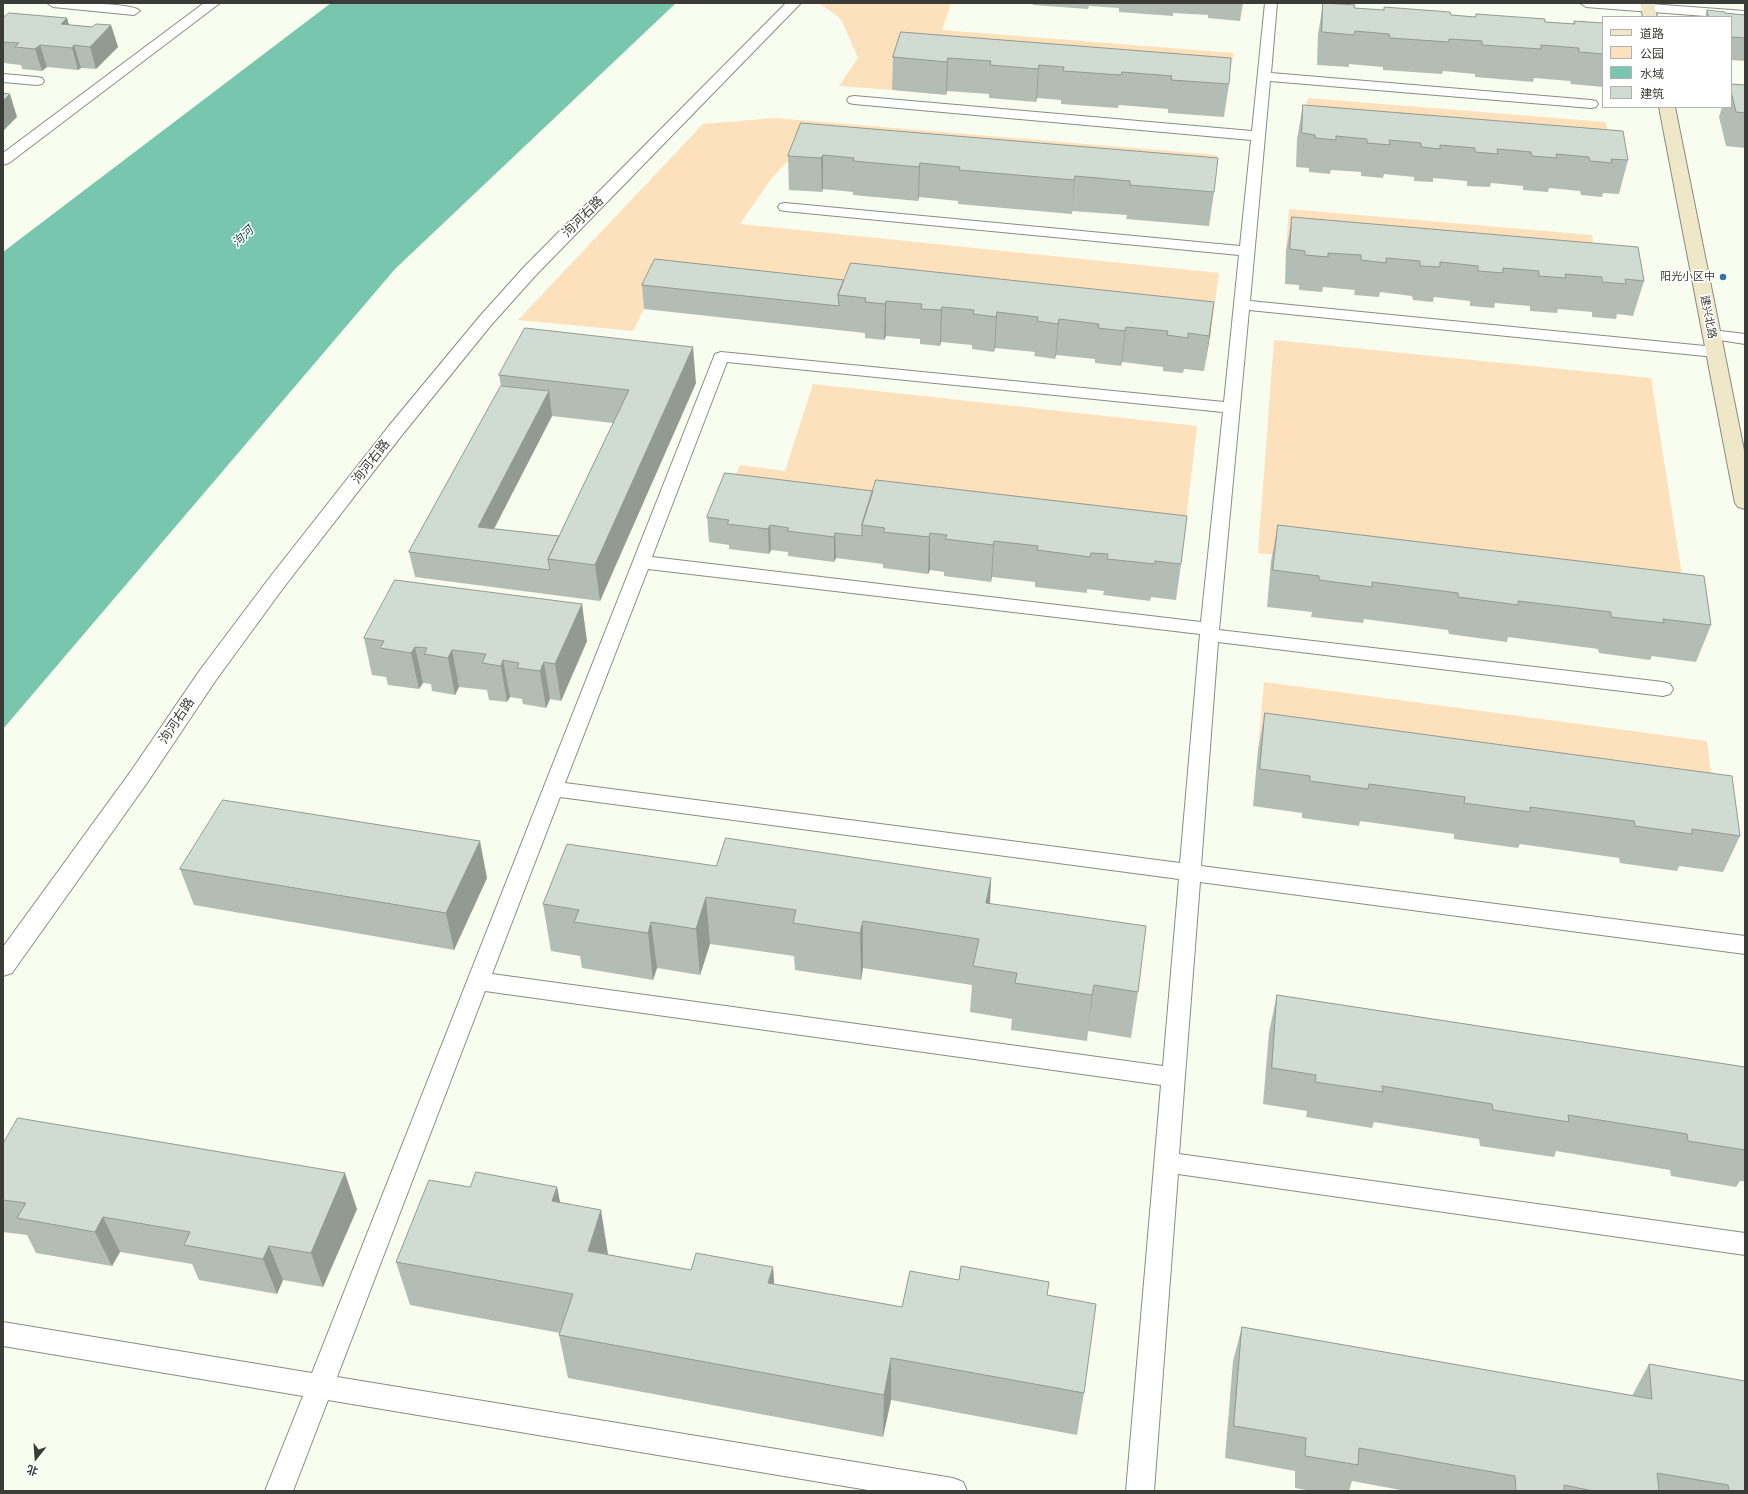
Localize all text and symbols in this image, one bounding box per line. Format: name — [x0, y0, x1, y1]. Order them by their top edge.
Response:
legend — [1602, 16, 1732, 108]
text: 道路 — [1640, 27, 1664, 41]
text: 公园 — [1640, 47, 1664, 61]
text: 水域 — [1640, 67, 1664, 81]
text: 建筑 — [1640, 87, 1664, 101]
street label: 泃河右路 — [559, 193, 607, 241]
water label: 泃河 — [229, 223, 257, 251]
place label: 阳光小区中 — [1660, 270, 1715, 284]
marker: 阳光小区中 — [1718, 272, 1728, 282]
street label: 建兴北路 — [1697, 294, 1719, 340]
street label: 泃河右路 — [349, 437, 393, 487]
street label: 泃河右路 — [156, 695, 198, 747]
north arrow — [16, 1438, 56, 1478]
text: 北 — [25, 1462, 40, 1478]

